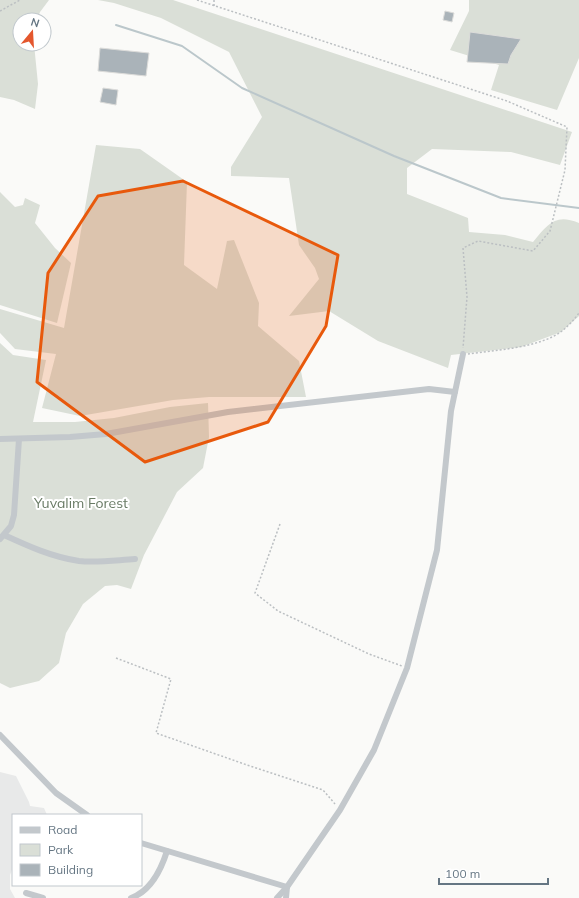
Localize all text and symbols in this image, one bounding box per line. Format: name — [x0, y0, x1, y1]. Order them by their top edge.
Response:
north arrow — [12, 12, 52, 52]
text: N — [29, 15, 41, 30]
park label: Yuvalim Forest — [33, 494, 128, 512]
legend — [12, 814, 142, 886]
text: Road — [48, 822, 77, 837]
text: Park — [48, 842, 74, 857]
scale bar — [439, 860, 548, 886]
text: Building — [48, 862, 93, 877]
text: 100 m — [445, 866, 480, 881]

